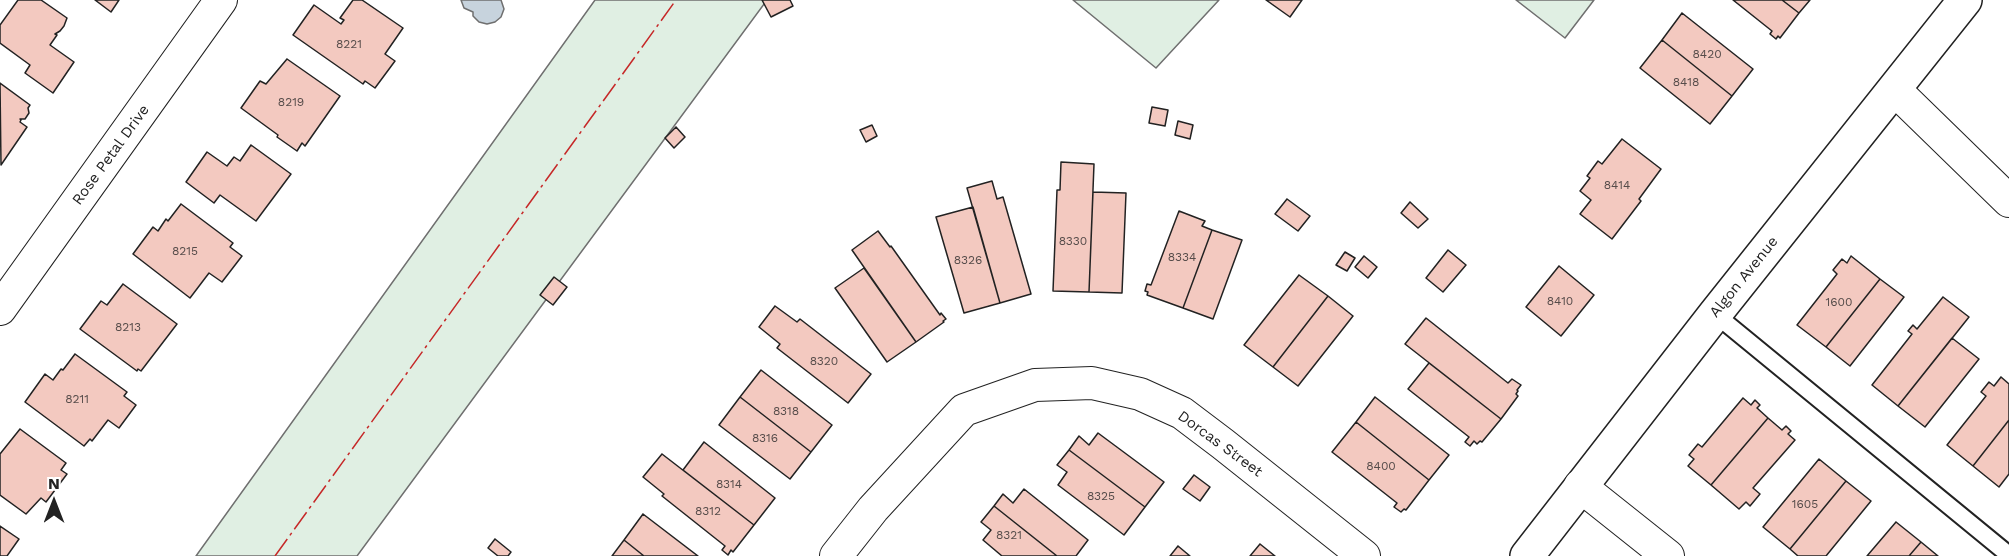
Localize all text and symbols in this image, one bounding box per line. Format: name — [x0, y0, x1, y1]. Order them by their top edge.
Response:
house number: 8221 — [336, 37, 362, 51]
house number: 8420 — [1692, 47, 1722, 61]
house number: 8418 — [1673, 75, 1699, 89]
house number: 8219 — [278, 95, 304, 109]
street label: Rose Petal Drive — [69, 101, 153, 209]
house number: 8414 — [1604, 178, 1630, 192]
street label: Algon Avenue — [1706, 233, 1782, 321]
house number: 8330 — [1059, 234, 1087, 248]
house number: 8215 — [172, 244, 198, 258]
house number: 8334 — [1168, 250, 1196, 264]
house number: 8326 — [954, 253, 982, 267]
house number: 8410 — [1547, 294, 1573, 308]
house number: 1600 — [1826, 295, 1852, 309]
house number: 8213 — [115, 320, 141, 334]
house number: 8320 — [810, 354, 838, 368]
house number: 8211 — [65, 392, 89, 406]
house number: 8318 — [773, 404, 799, 418]
street label: Dorcas Street — [1174, 407, 1266, 481]
house number: 8316 — [752, 431, 778, 445]
house number: 8400 — [1366, 459, 1396, 473]
north arrow — [24, 472, 84, 532]
text: N — [48, 474, 60, 493]
house number: 8314 — [716, 477, 742, 491]
house number: 8325 — [1087, 489, 1115, 503]
house number: 1605 — [1792, 497, 1818, 511]
house number: 8312 — [695, 504, 721, 518]
house number: 8321 — [996, 528, 1022, 542]

